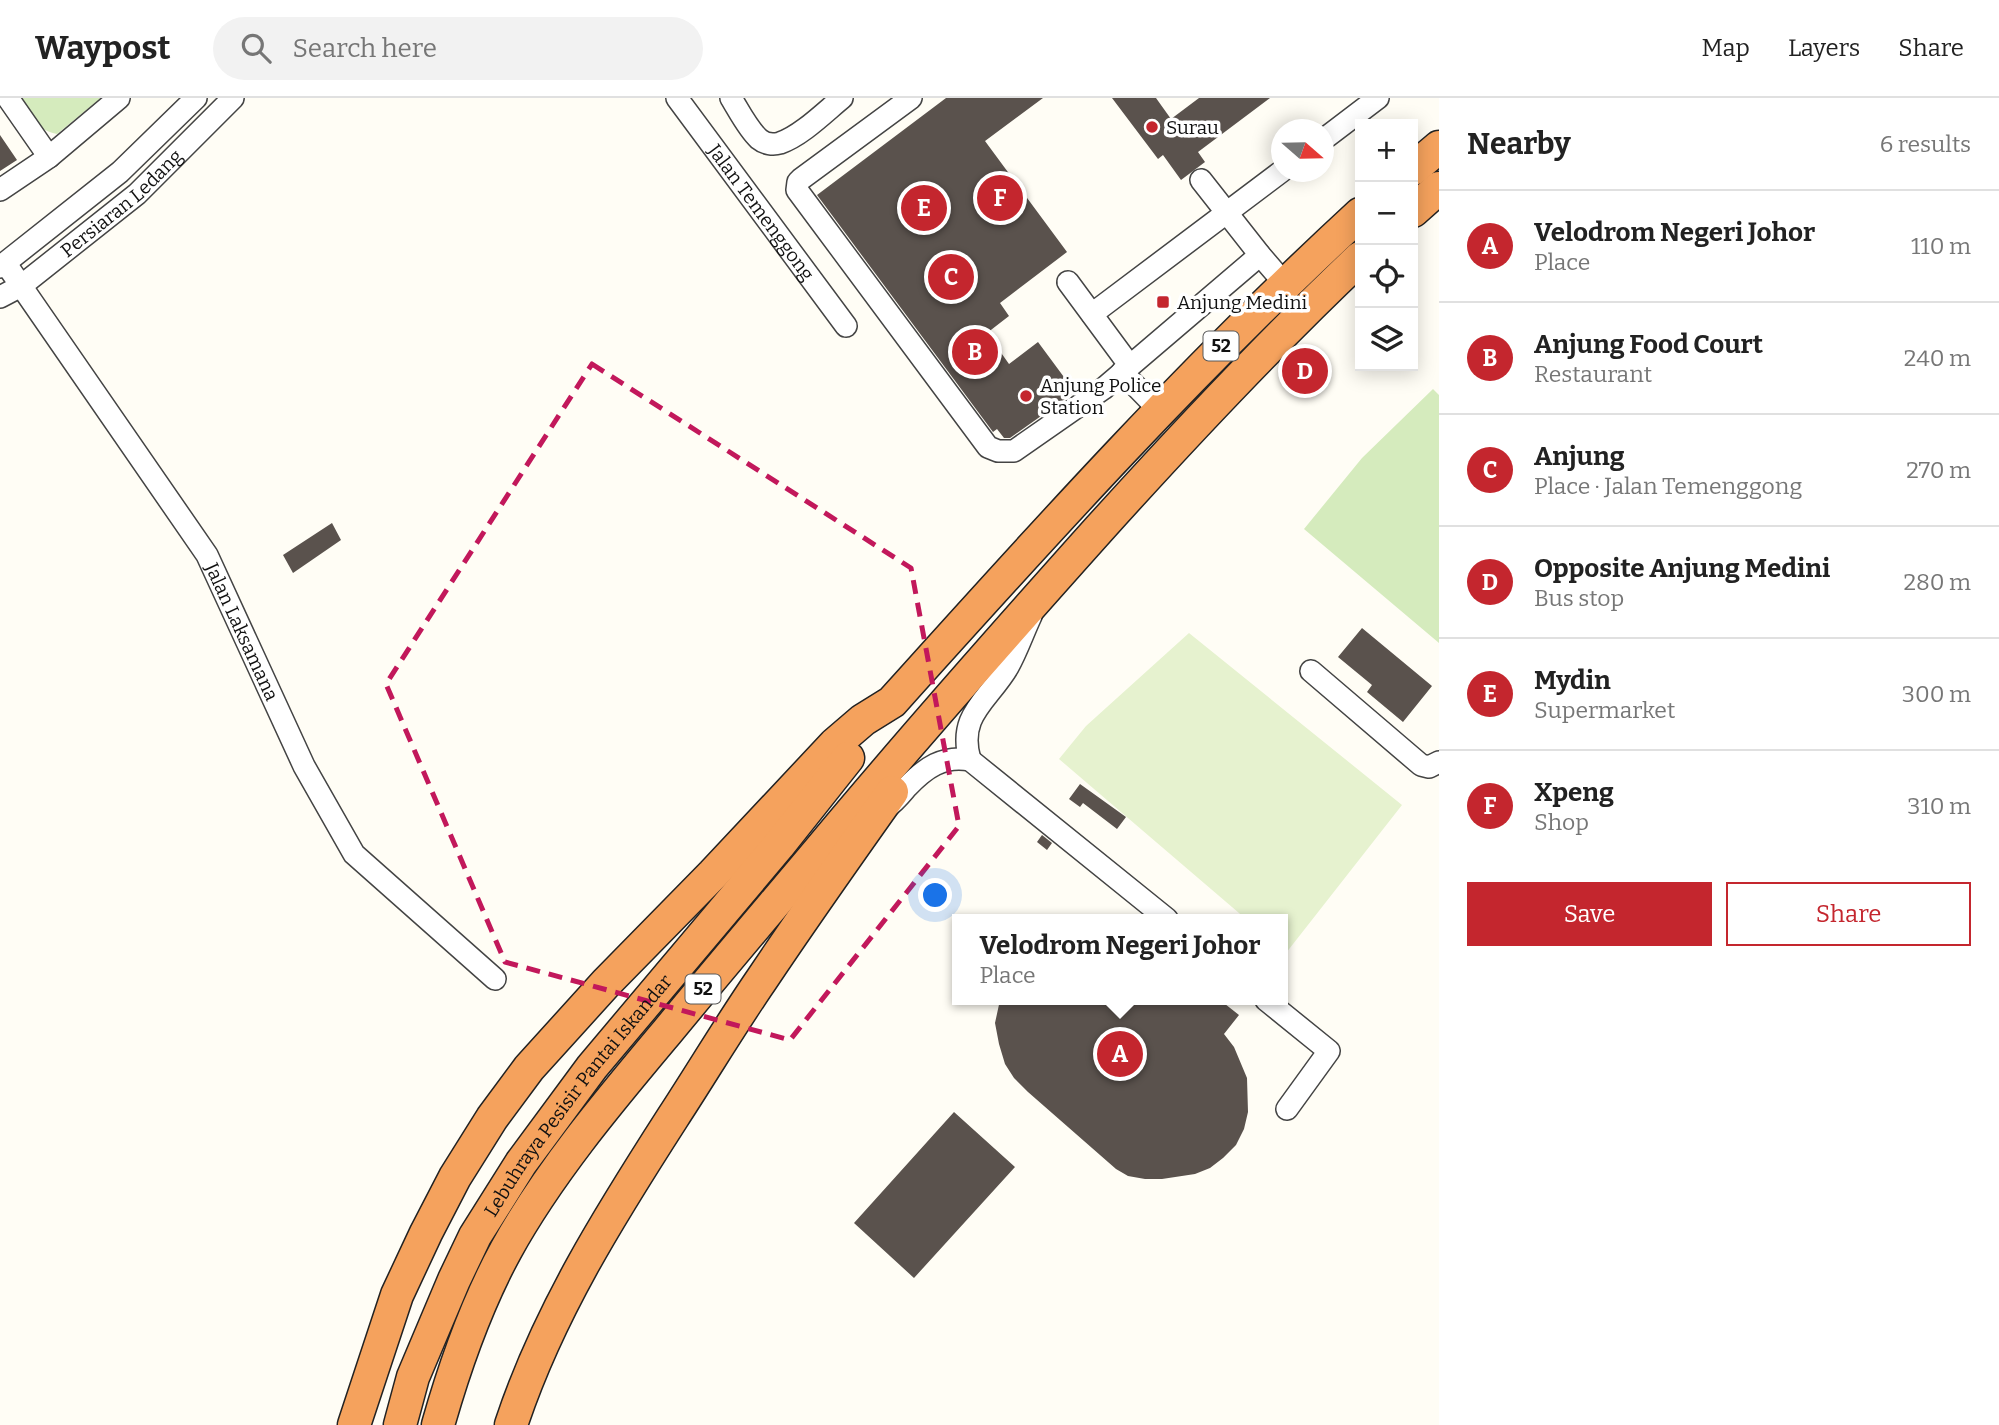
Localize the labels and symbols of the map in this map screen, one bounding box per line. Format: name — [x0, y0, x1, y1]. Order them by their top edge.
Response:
place label: Surau — [1166, 116, 1219, 139]
marker: Surau — [1144, 119, 1160, 135]
north arrow — [1271, 119, 1334, 182]
street label: Jalan Temenggong — [703, 139, 820, 285]
street label: Persiaran Ledang — [56, 144, 187, 262]
pin: F — [977, 172, 1023, 224]
pin: E — [901, 182, 947, 234]
pin: C — [928, 251, 974, 303]
place label: Anjung Medini — [1177, 291, 1307, 314]
marker: Anjung Medini — [1155, 294, 1171, 310]
pin: B — [952, 326, 998, 378]
road number: 52 — [1204, 332, 1238, 360]
pin: D — [1282, 345, 1328, 397]
place label: Anjung Police Station — [1040, 374, 1161, 419]
marker: Anjung Police Station — [1018, 388, 1034, 404]
street label: Jalan Laksamana — [200, 558, 284, 705]
your location — [918, 878, 952, 912]
street label: Lebuhraya Pesisir Pantai Iskandar — [479, 969, 677, 1221]
road number: 52 — [686, 974, 720, 1004]
pin: A — [1097, 1028, 1143, 1080]

